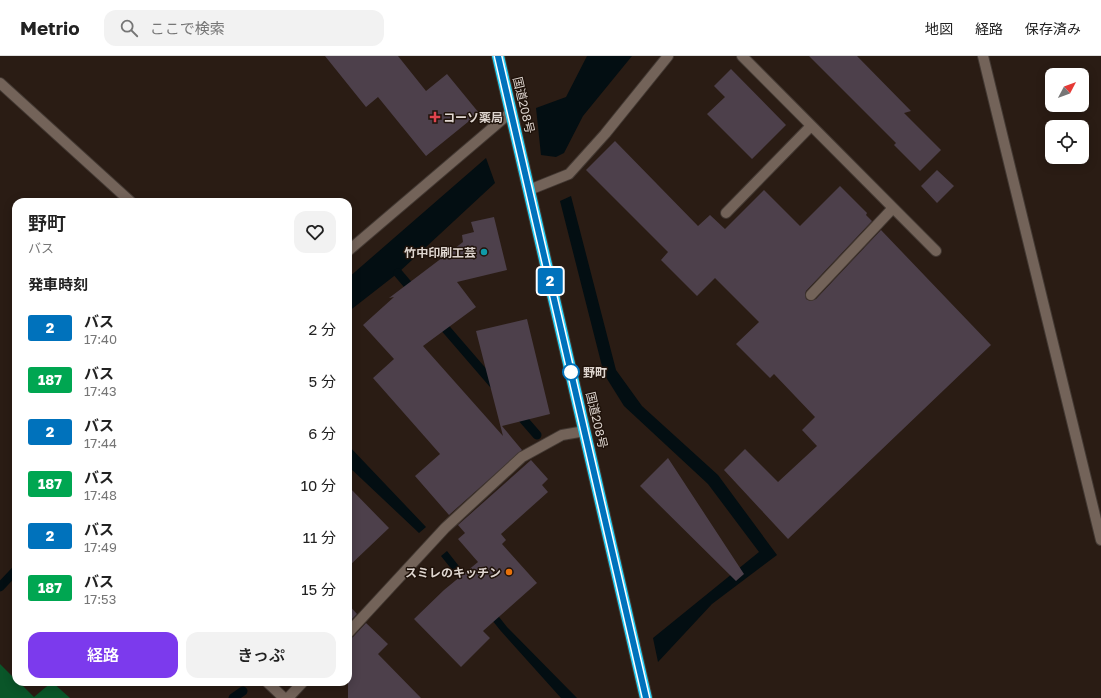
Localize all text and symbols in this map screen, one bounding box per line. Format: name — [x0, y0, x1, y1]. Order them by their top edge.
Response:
search box — [104, 10, 384, 46]
text: Metrio — [20, 16, 80, 39]
icon: search — [118, 17, 140, 39]
text: ここで検索 — [150, 19, 225, 37]
text: 地図 — [925, 20, 953, 37]
text: 経路 — [975, 20, 1003, 37]
text: 保存済み — [1025, 20, 1081, 37]
north arrow — [1045, 68, 1089, 112]
map controls — [1045, 68, 1089, 164]
street label: 国道208号 — [510, 75, 538, 135]
place label: コーソ薬局 — [443, 110, 503, 125]
marker: コーソ薬局 — [430, 112, 440, 122]
button: locate — [1045, 120, 1089, 164]
text: 野町 — [28, 211, 66, 234]
button: heart — [294, 211, 336, 253]
text: バス — [28, 240, 54, 256]
place label: 竹中印刷工芸 — [404, 245, 476, 260]
marker: 竹中印刷工芸 — [479, 247, 489, 257]
line badge: 2 — [537, 268, 563, 294]
text: 2 — [546, 272, 554, 289]
text: 発車時刻 — [28, 275, 88, 293]
text: バス — [84, 312, 114, 330]
text: 2 — [46, 319, 54, 336]
text: 2 分 — [309, 320, 336, 338]
text: 17:40 — [84, 331, 117, 347]
marker: 野町 — [562, 363, 580, 381]
text: バス — [84, 364, 114, 382]
place label: 野町 — [583, 365, 607, 380]
text: 187 — [38, 371, 62, 388]
text: 5 分 — [309, 372, 336, 390]
text: 17:43 — [84, 383, 117, 399]
street label: 国道208号 — [583, 390, 611, 450]
text: バス — [84, 416, 114, 434]
text: 2 — [46, 423, 54, 440]
text: 6 分 — [308, 424, 336, 442]
text: 17:44 — [84, 435, 117, 451]
text: バス — [84, 468, 114, 486]
text: 187 — [38, 475, 62, 492]
text: 10 分 — [301, 476, 336, 494]
text: 17:48 — [84, 487, 117, 503]
text: バス — [84, 520, 114, 538]
text: 2 — [46, 527, 54, 544]
text: 11 分 — [303, 528, 336, 546]
text: 17:49 — [84, 539, 117, 555]
place label: スミレのキッチン — [405, 565, 501, 580]
marker: スミレのキッチン — [504, 567, 514, 577]
text: バス — [84, 572, 114, 590]
text: 187 — [38, 579, 62, 596]
text: 15 分 — [301, 580, 336, 598]
text: 17:53 — [84, 591, 116, 607]
button: 経路 — [28, 632, 178, 678]
button: きっぷ — [186, 632, 336, 678]

